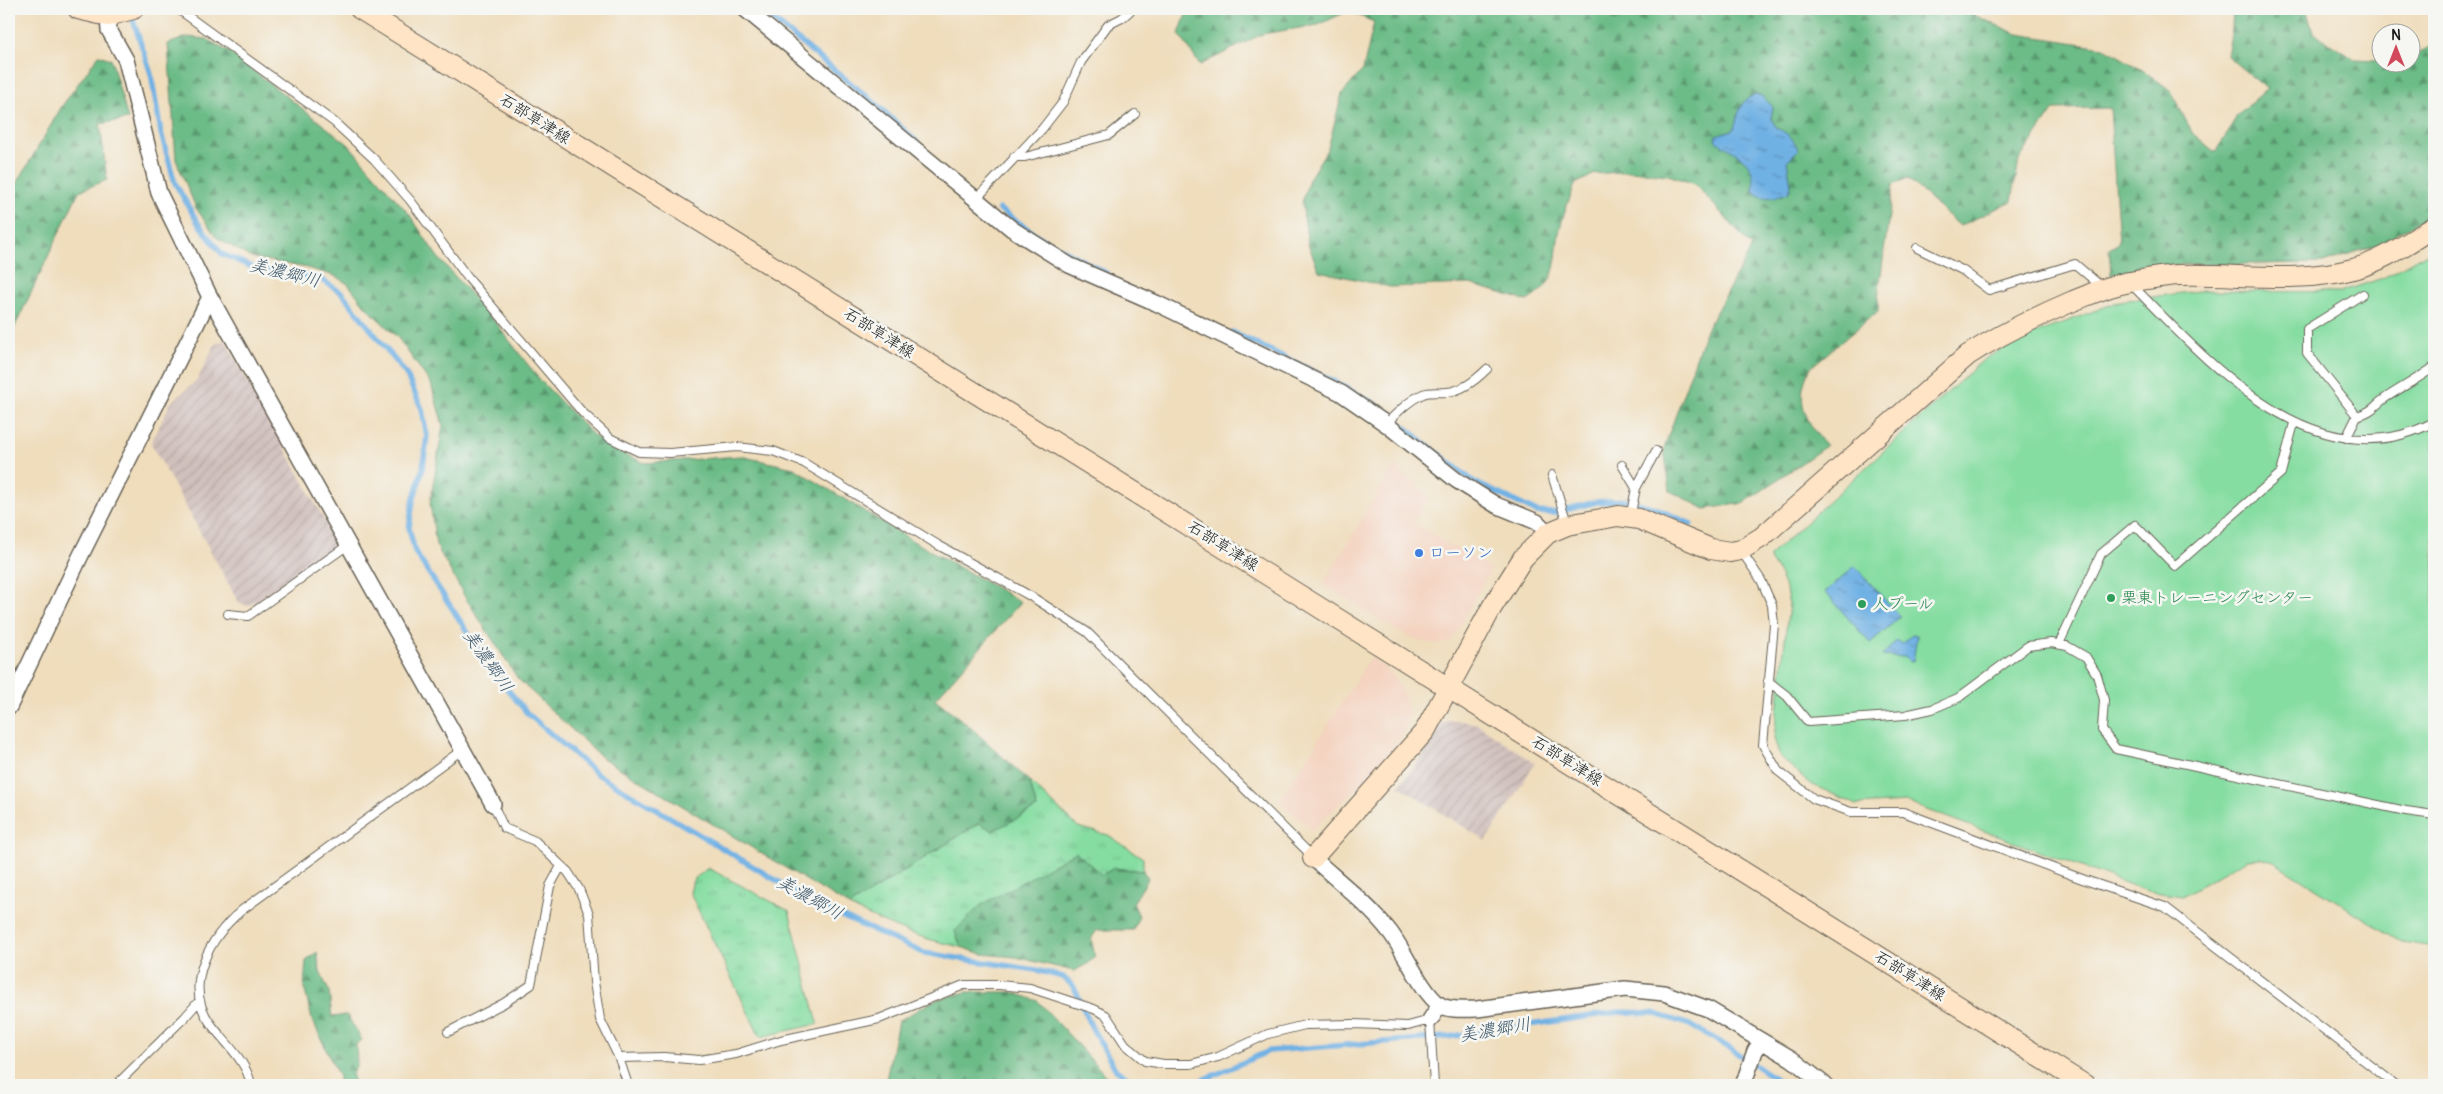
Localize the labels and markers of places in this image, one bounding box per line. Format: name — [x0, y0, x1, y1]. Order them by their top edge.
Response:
place label: ローソン — [1429, 543, 1493, 563]
marker: ローソン — [1413, 547, 1425, 559]
place label: 栗東トレーニングセンター — [2121, 588, 2313, 608]
marker: 栗東トレーニングセンター — [2105, 592, 2117, 604]
place label: 人プール — [1872, 594, 1934, 614]
marker: 人プール — [1856, 598, 1868, 610]

